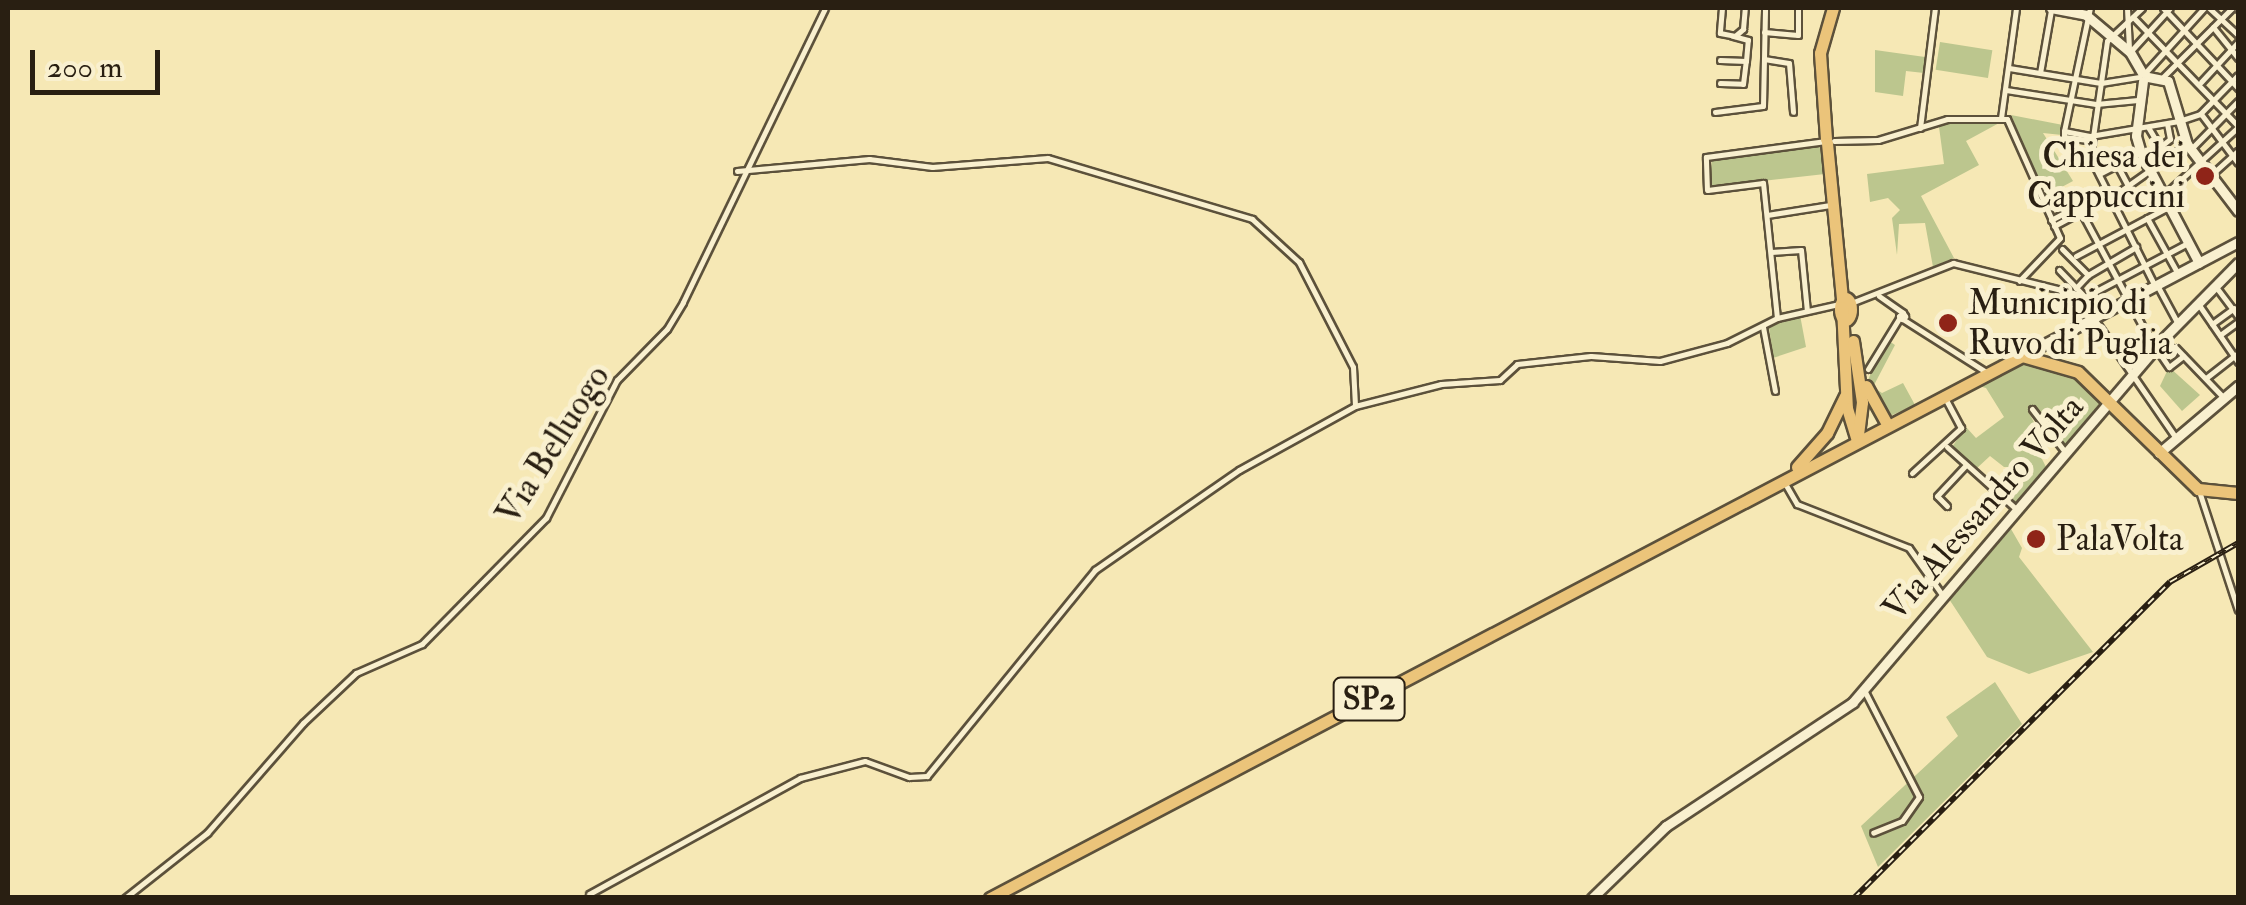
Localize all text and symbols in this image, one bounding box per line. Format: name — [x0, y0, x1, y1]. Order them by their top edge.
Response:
scale bar — [35, 30, 165, 92]
text: 200 m — [47, 49, 123, 86]
place label: Chiesa dei Cappuccini — [2027, 135, 2185, 217]
marker: Chiesa dei Cappuccini — [2194, 165, 2216, 187]
place label: Municipio di Ruvo di Puglia — [1968, 282, 2172, 364]
marker: Municipio di Ruvo di Puglia — [1937, 312, 1959, 334]
street label: Via Belluogo — [487, 358, 619, 532]
street label: Via Alessandro Volta — [1874, 387, 2092, 629]
place label: PalaVolta — [2056, 518, 2183, 560]
marker: PalaVolta — [2025, 528, 2047, 550]
road number: SP2 — [1332, 672, 1406, 726]

